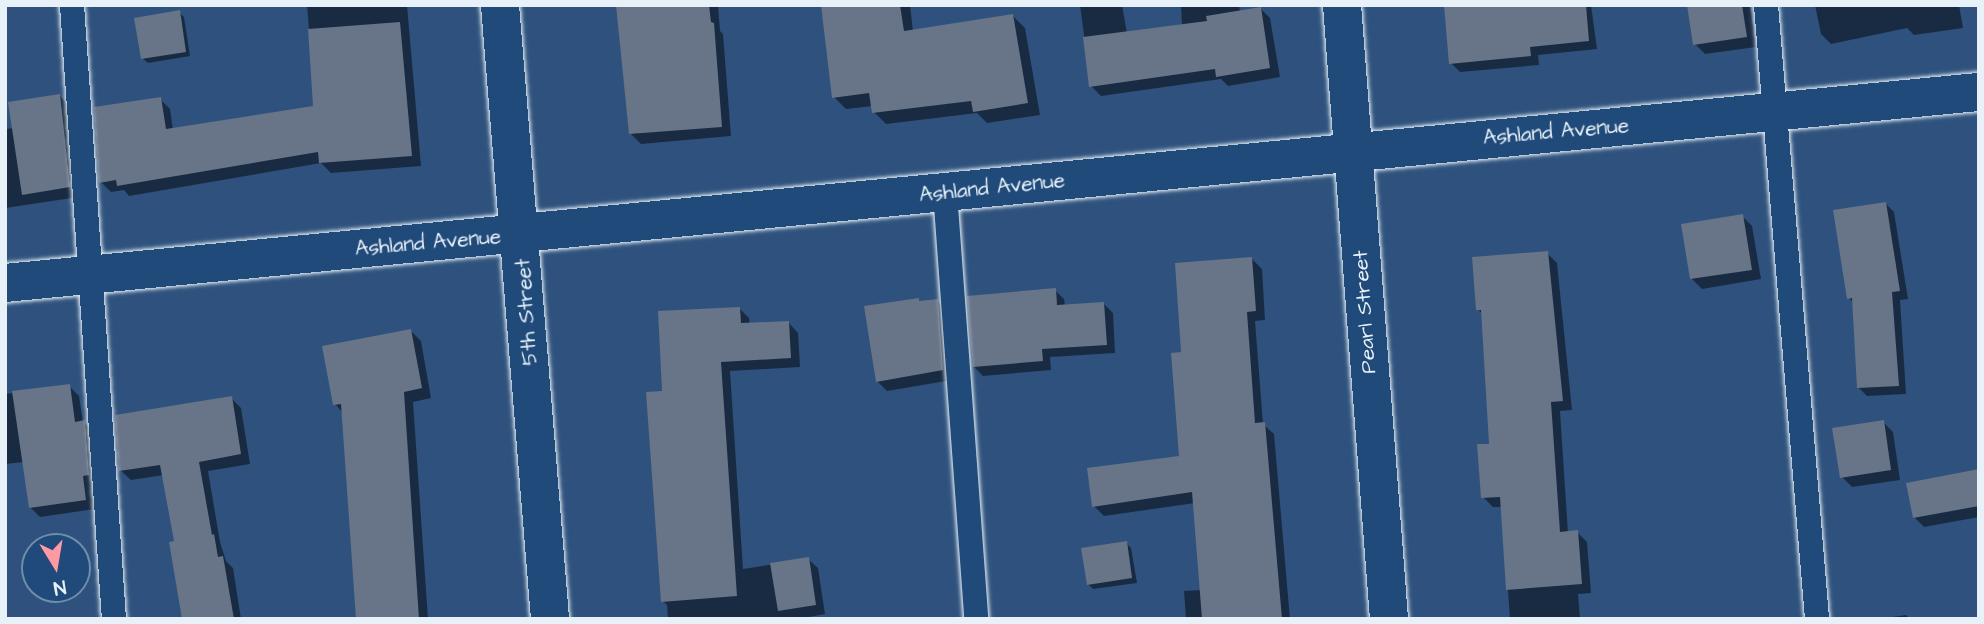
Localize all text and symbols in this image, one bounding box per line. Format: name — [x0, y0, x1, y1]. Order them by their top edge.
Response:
street label: Ashland Avenue — [1482, 113, 1630, 151]
street label: Ashland Avenue — [918, 168, 1066, 208]
street label: Ashland Avenue — [354, 224, 502, 262]
street label: Pearl Street — [1348, 250, 1382, 374]
street label: 5th Street — [511, 258, 543, 366]
north arrow — [21, 533, 91, 603]
text: N — [51, 573, 68, 602]

